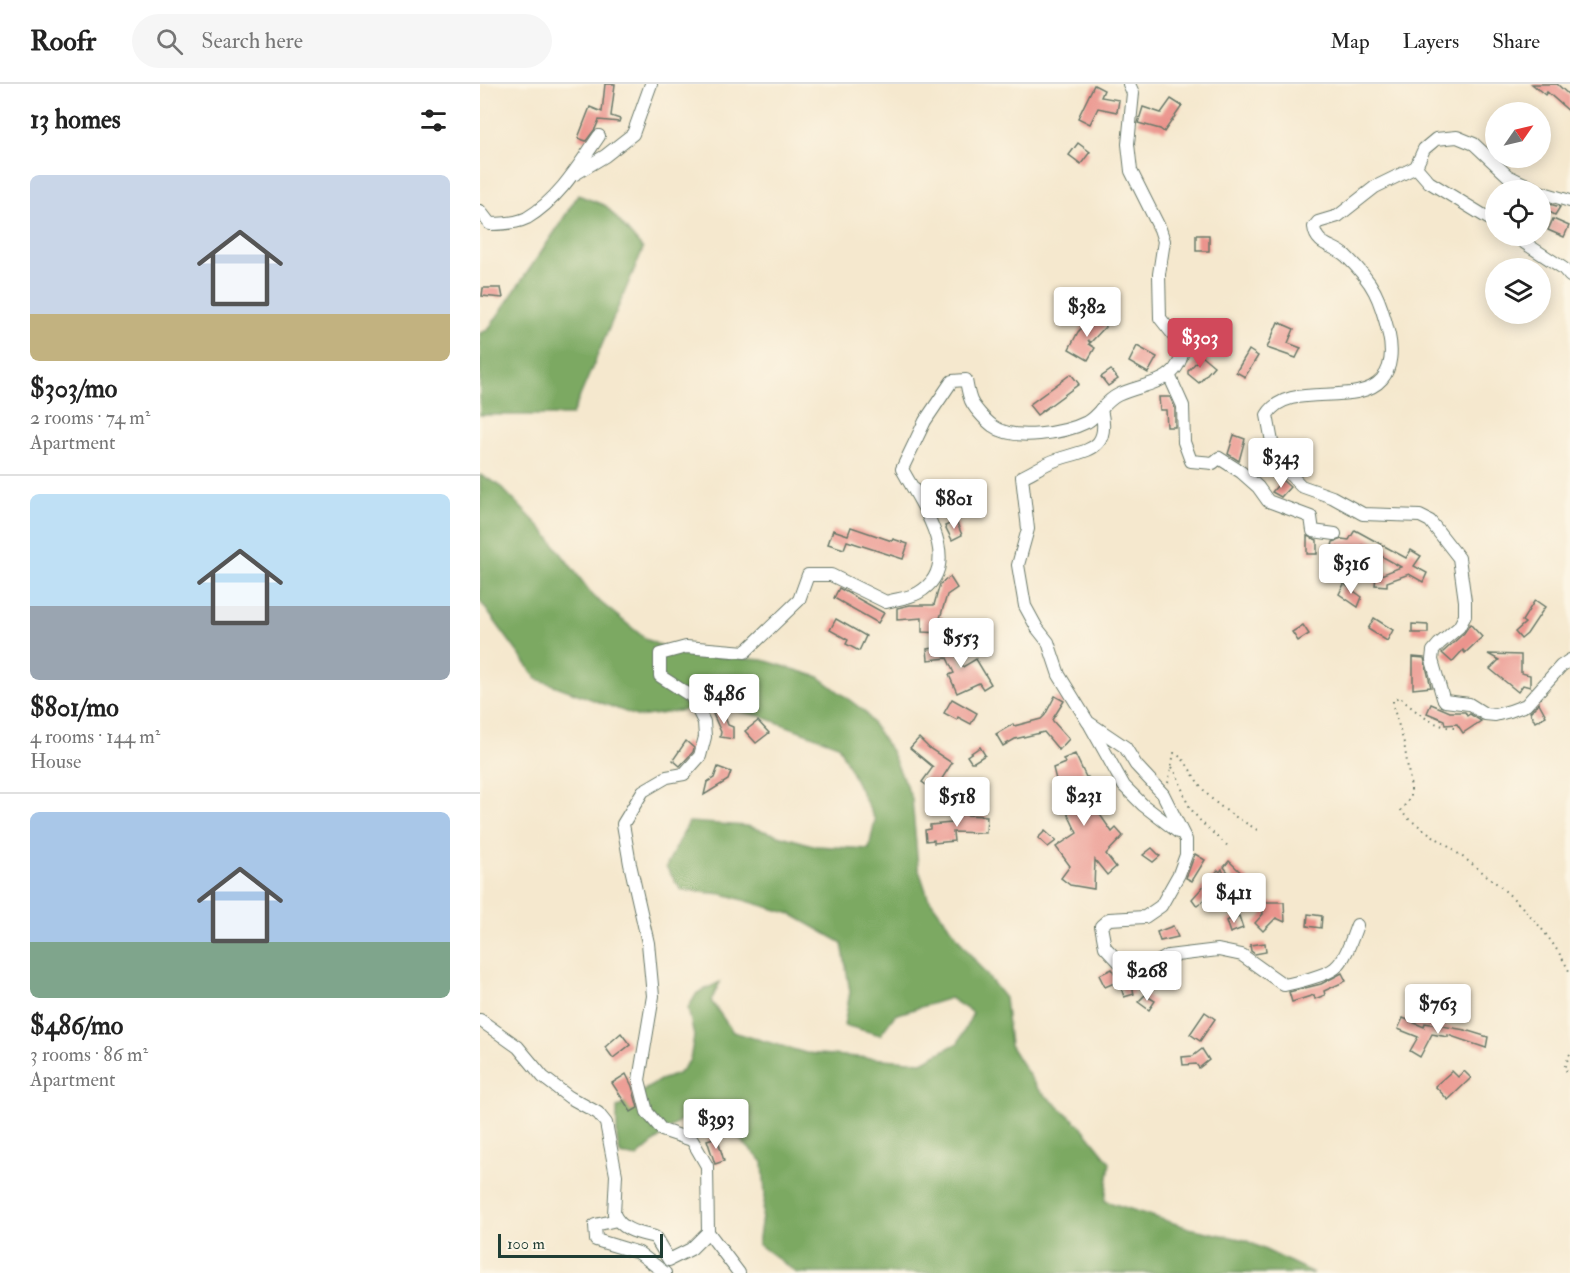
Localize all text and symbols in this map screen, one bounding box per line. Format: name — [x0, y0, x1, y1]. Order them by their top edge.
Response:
search box — [132, 14, 552, 68]
text: Roofr — [30, 24, 96, 59]
icon: search — [153, 25, 186, 58]
text: Search here — [201, 27, 303, 55]
text: Map — [1330, 28, 1370, 55]
text: Layers — [1403, 28, 1459, 55]
text: Share — [1492, 28, 1540, 55]
north arrow — [1485, 102, 1551, 168]
map controls — [1485, 102, 1551, 324]
text: 13 homes — [30, 104, 121, 136]
icon: filters — [417, 104, 450, 137]
button: locate — [1485, 180, 1551, 246]
icon: home — [186, 214, 294, 322]
button: layers — [1485, 258, 1551, 324]
pin: $382 — [1051, 287, 1123, 338]
text: $382 — [1068, 294, 1106, 319]
pin: $303 — [1164, 318, 1236, 369]
text: $303 — [1182, 325, 1218, 350]
text: $303/mo — [30, 373, 117, 405]
text: 2 rooms · 74 m² — [30, 405, 151, 430]
text: Apartment — [30, 430, 115, 455]
pin: $343 — [1245, 438, 1317, 489]
text: $343 — [1262, 445, 1300, 470]
pin: $801 — [918, 479, 990, 530]
text: $801 — [935, 486, 973, 511]
icon: home — [186, 533, 294, 641]
pin: $316 — [1315, 544, 1387, 595]
text: $316 — [1333, 551, 1369, 576]
pin: $553 — [925, 618, 997, 669]
text: $553 — [943, 625, 979, 650]
pin: $486 — [688, 674, 760, 725]
text: $486 — [703, 681, 745, 706]
text: $801/mo — [30, 692, 119, 724]
text: 4 rooms · 144 m² — [30, 724, 160, 749]
text: House — [30, 749, 81, 774]
pin: $231 — [1048, 776, 1120, 827]
pin: $518 — [921, 777, 993, 828]
text: $231 — [1066, 783, 1102, 808]
text: $518 — [939, 784, 975, 809]
icon: home — [186, 851, 294, 959]
pin: $411 — [1198, 873, 1270, 924]
text: $411 — [1216, 880, 1252, 905]
pin: $268 — [1111, 951, 1183, 1002]
text: $268 — [1127, 958, 1167, 983]
pin: $763 — [1402, 984, 1474, 1035]
text: $763 — [1419, 991, 1457, 1016]
text: $486/mo — [30, 1010, 123, 1042]
text: 3 rooms · 86 m² — [30, 1042, 148, 1067]
text: Apartment — [30, 1067, 115, 1092]
pin: $393 — [680, 1099, 752, 1150]
text: $393 — [698, 1106, 734, 1131]
scale bar — [498, 1231, 663, 1258]
text: 100 m — [507, 1234, 545, 1254]

